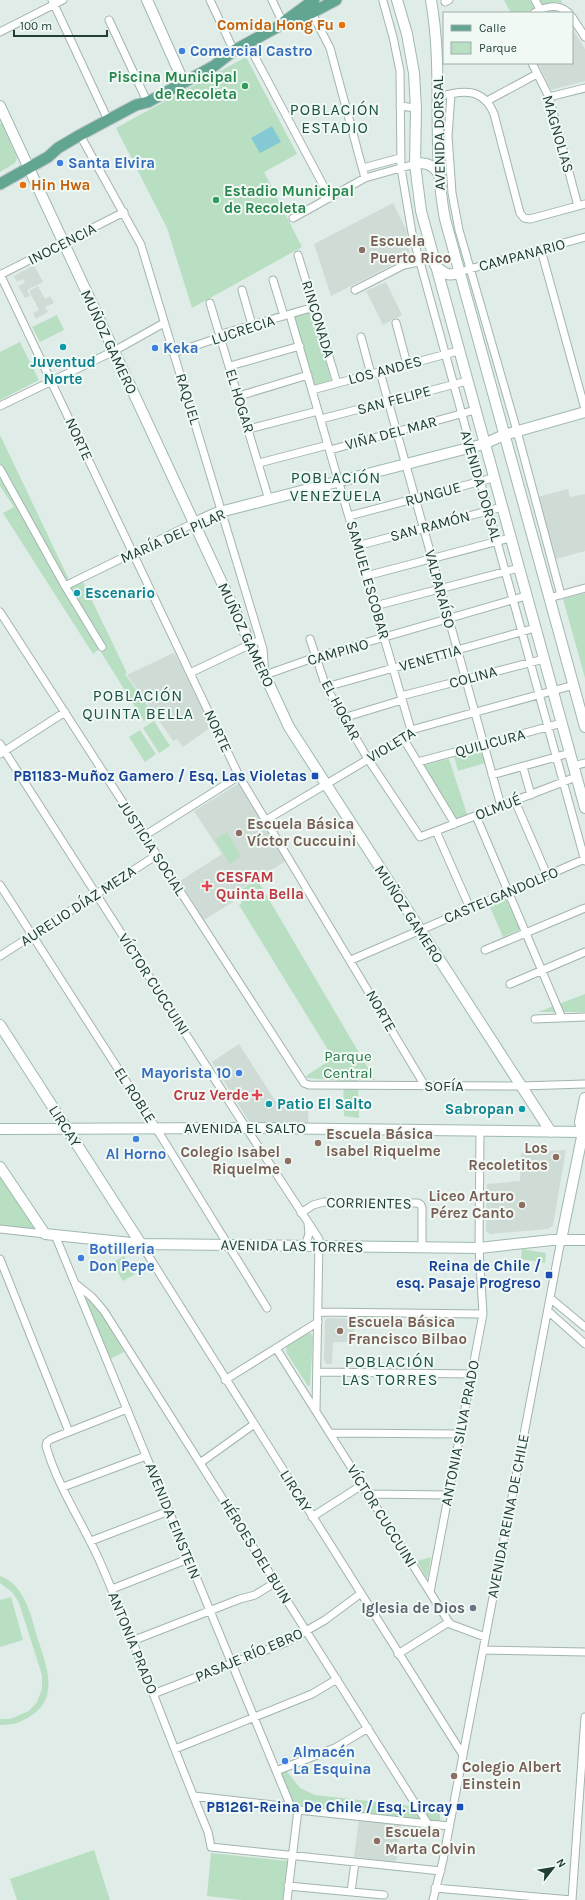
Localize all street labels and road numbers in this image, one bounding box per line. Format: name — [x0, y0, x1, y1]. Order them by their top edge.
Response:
street label: AVENIDA DORSAL — [429, 75, 449, 191]
street label: MAGNOLIAS — [538, 93, 578, 175]
street label: INOCENCIA — [25, 219, 99, 269]
street label: CAMPANARIO — [477, 235, 567, 275]
street label: RINCONADA — [298, 278, 338, 360]
street label: MUÑOZ GAMERO — [77, 287, 141, 397]
street label: LUCRECIA — [209, 311, 277, 349]
street label: LOS ANDES — [346, 352, 424, 388]
street label: EL HOGAR — [222, 367, 258, 435]
street label: RAQUEL — [172, 371, 204, 427]
street label: SAN FELIPE — [355, 382, 433, 418]
street label: VIÑA DEL MAR — [343, 412, 439, 454]
street label: NORTE — [61, 415, 97, 463]
street label: AVENIDA DORSAL — [456, 428, 506, 544]
street label: RUNGUE — [403, 478, 463, 510]
street label: MARÍA DEL PILAR — [118, 505, 228, 567]
street label: SAN RAMÓN — [388, 507, 472, 545]
street label: SAMUEL ESCOBAR — [342, 519, 394, 641]
street label: VALPARAÍSO — [421, 548, 459, 630]
street label: MUÑOZ GAMERO — [214, 580, 278, 690]
street label: CAMPINO — [305, 635, 371, 669]
street label: VENETTIA — [397, 641, 463, 675]
street label: COLINA — [447, 662, 499, 692]
street label: EL HOGAR — [318, 677, 364, 743]
street label: NORTE — [200, 707, 236, 755]
street label: VIOLETA — [364, 723, 419, 766]
street label: QUILICURA — [453, 725, 527, 761]
street label: OLMUÉ — [473, 790, 523, 824]
street label: JUSTICIA SOCIAL — [115, 797, 189, 899]
street label: AURELIO DÍAZ MEZA — [17, 862, 140, 950]
street label: MUÑOZ GAMERO — [371, 862, 447, 966]
street label: CASTELGANDOLFO — [441, 863, 561, 927]
street label: VÍCTOR CUCCUINI — [114, 930, 194, 1038]
street label: NORTE — [362, 987, 400, 1035]
street label: EL ROBLE — [110, 1064, 160, 1126]
street label: SOFÍA — [424, 1077, 464, 1095]
street label: LIRCAY — [45, 1102, 86, 1151]
street label: AVENIDA EL SALTO — [184, 1119, 306, 1137]
street label: CORRIENTES — [326, 1193, 412, 1213]
street label: AVENIDA LAS TORRES — [220, 1236, 364, 1256]
street label: ANTONIA SILVA PRADO — [437, 1359, 483, 1507]
street label: AVENIDA REINA DE CHILE — [483, 1433, 533, 1599]
street label: AVENIDA EINSTEIN — [141, 1460, 205, 1582]
street label: VÍCTOR CUCCUINI — [343, 1461, 421, 1571]
street label: LIRCAY — [276, 1467, 316, 1516]
street label: HÉROES DEL BUIN — [216, 1495, 296, 1607]
street label: ANTONIA PRADO — [104, 1589, 162, 1697]
street label: PASAJE RÍO EBRO — [192, 1624, 306, 1686]

